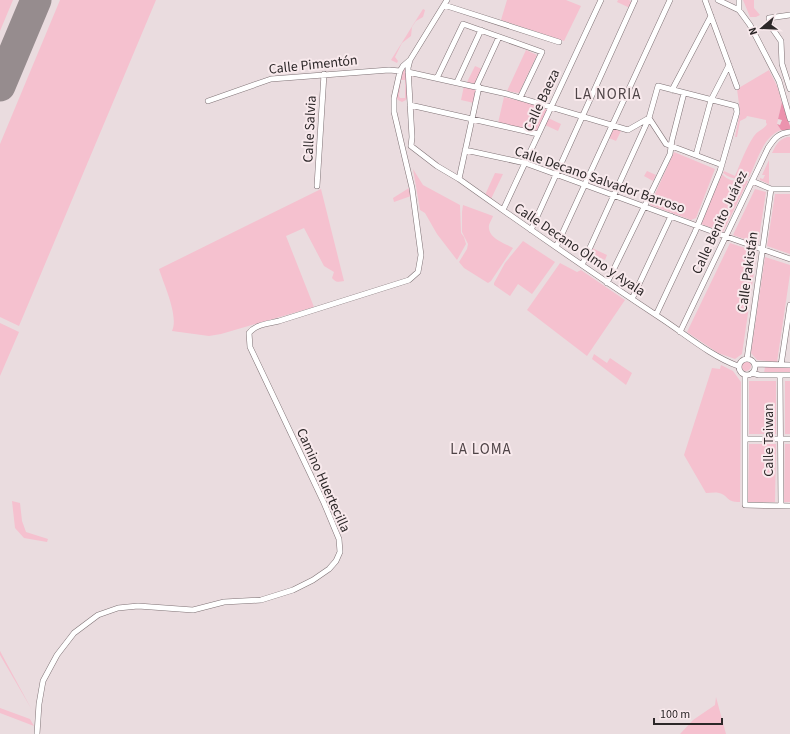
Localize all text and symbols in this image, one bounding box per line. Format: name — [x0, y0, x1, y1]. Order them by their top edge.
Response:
north arrow — [742, 8, 782, 48]
text: N — [745, 25, 761, 37]
street label: Calle Pimentón — [268, 50, 359, 80]
street label: Calle Baeza — [519, 66, 565, 135]
district label: LA NORIA — [575, 84, 641, 105]
street label: Calle Salvia — [298, 95, 322, 163]
street label: Calle Decano Salvador Barroso — [512, 141, 688, 219]
street label: Calle Benito Juárez — [687, 167, 753, 277]
street label: Calle Decano Olmo y Ayala — [510, 198, 649, 301]
street label: Calle Pakistán — [732, 230, 764, 314]
street label: Calle Taiwan — [759, 403, 779, 477]
street label: Camino Huertecilla — [291, 425, 355, 536]
district label: LA LOMA — [450, 439, 512, 460]
scale bar — [654, 700, 722, 726]
text: 100 m — [660, 706, 690, 723]

